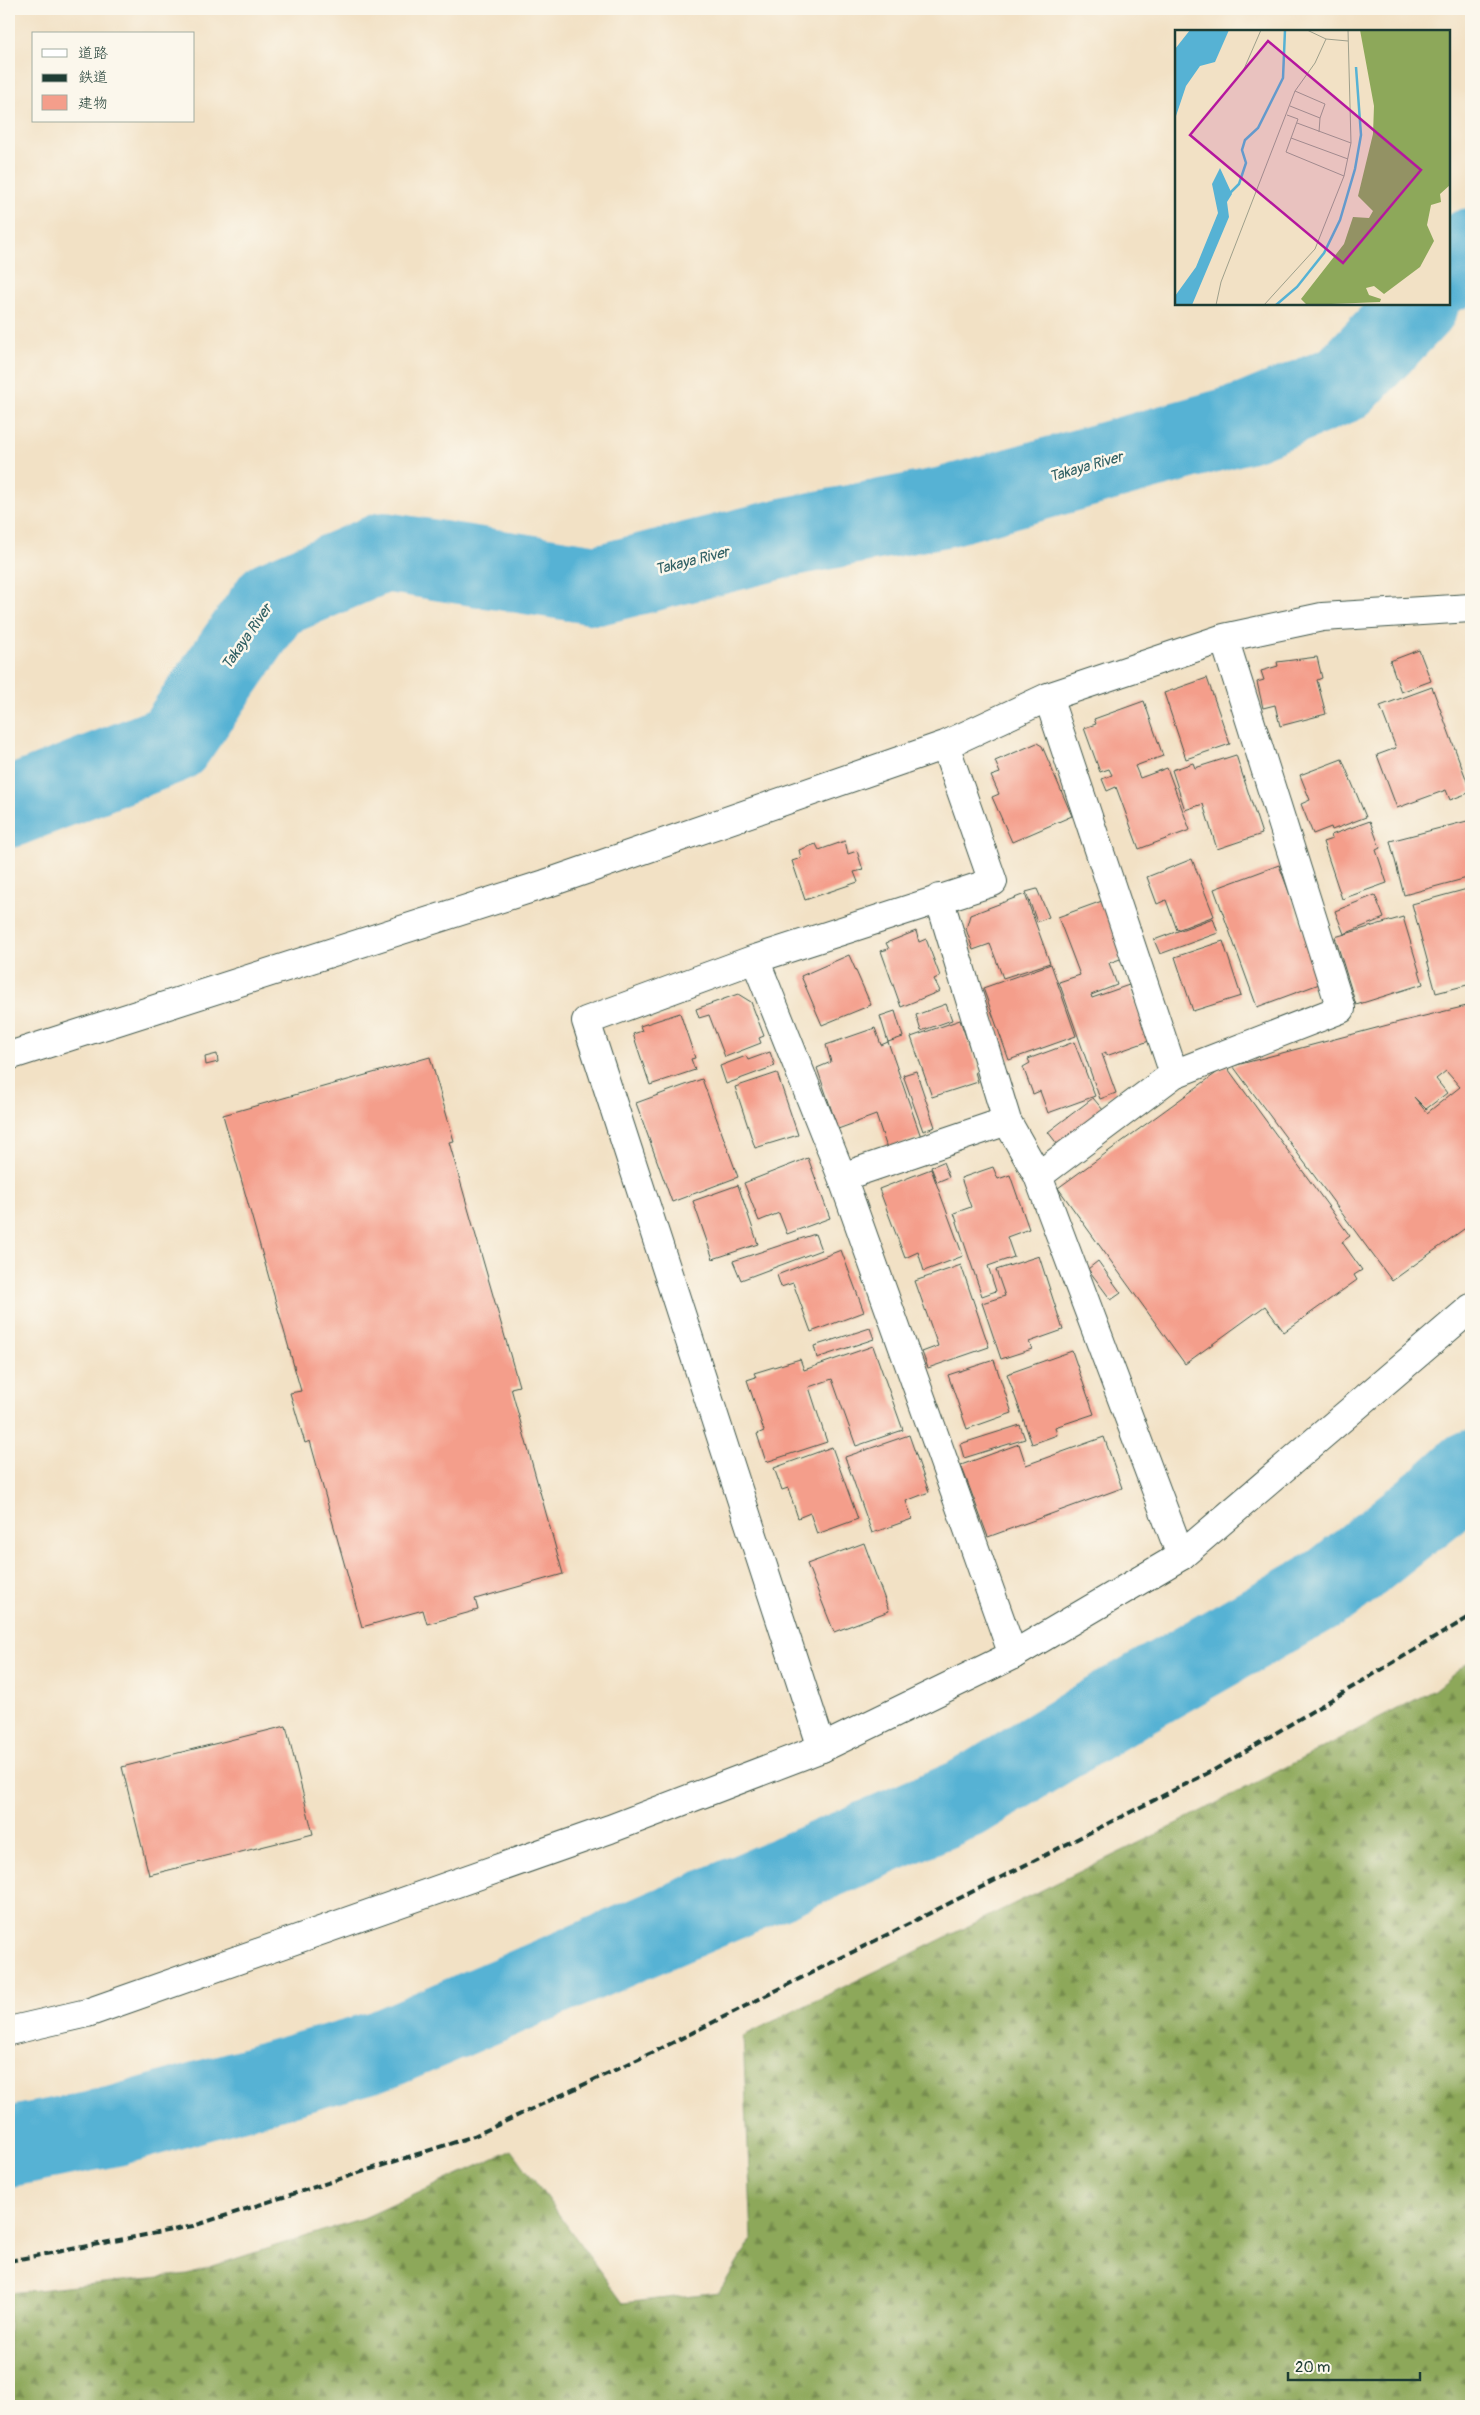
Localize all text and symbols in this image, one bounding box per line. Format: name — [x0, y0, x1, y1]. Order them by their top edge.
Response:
inset map — [1175, 30, 1450, 305]
legend — [32, 32, 195, 122]
text: 道路 — [78, 44, 108, 63]
text: 鉄道 — [78, 68, 108, 87]
text: 建物 — [78, 94, 108, 113]
water label: Takaya River — [1047, 447, 1127, 487]
water label: Takaya River — [653, 542, 733, 579]
water label: Takaya River — [218, 599, 277, 673]
scale bar — [1288, 2350, 1420, 2382]
text: 20 m — [1295, 2358, 1330, 2377]

